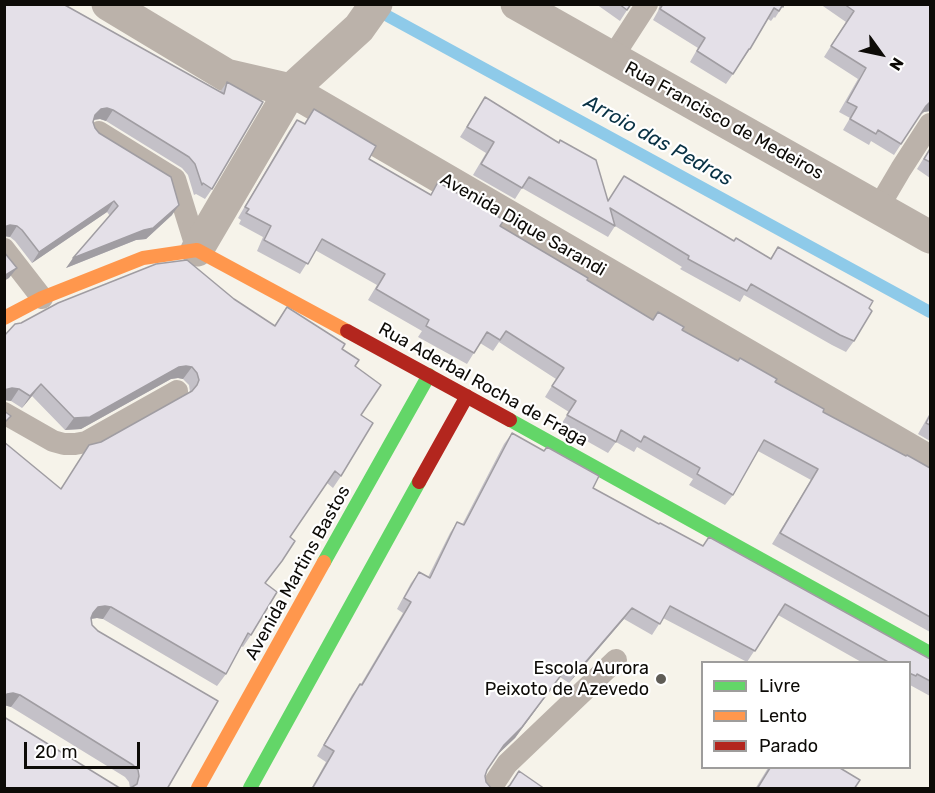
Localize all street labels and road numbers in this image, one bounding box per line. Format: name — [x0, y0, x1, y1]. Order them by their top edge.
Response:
street label: Rua Francisco de Medeiros — [621, 57, 827, 185]
street label: Avenida Dique Sarandi — [436, 169, 610, 281]
street label: Rua Aderbal Rocha de Fraga — [375, 318, 591, 452]
street label: Avenida Martins Bastos — [241, 482, 355, 664]

